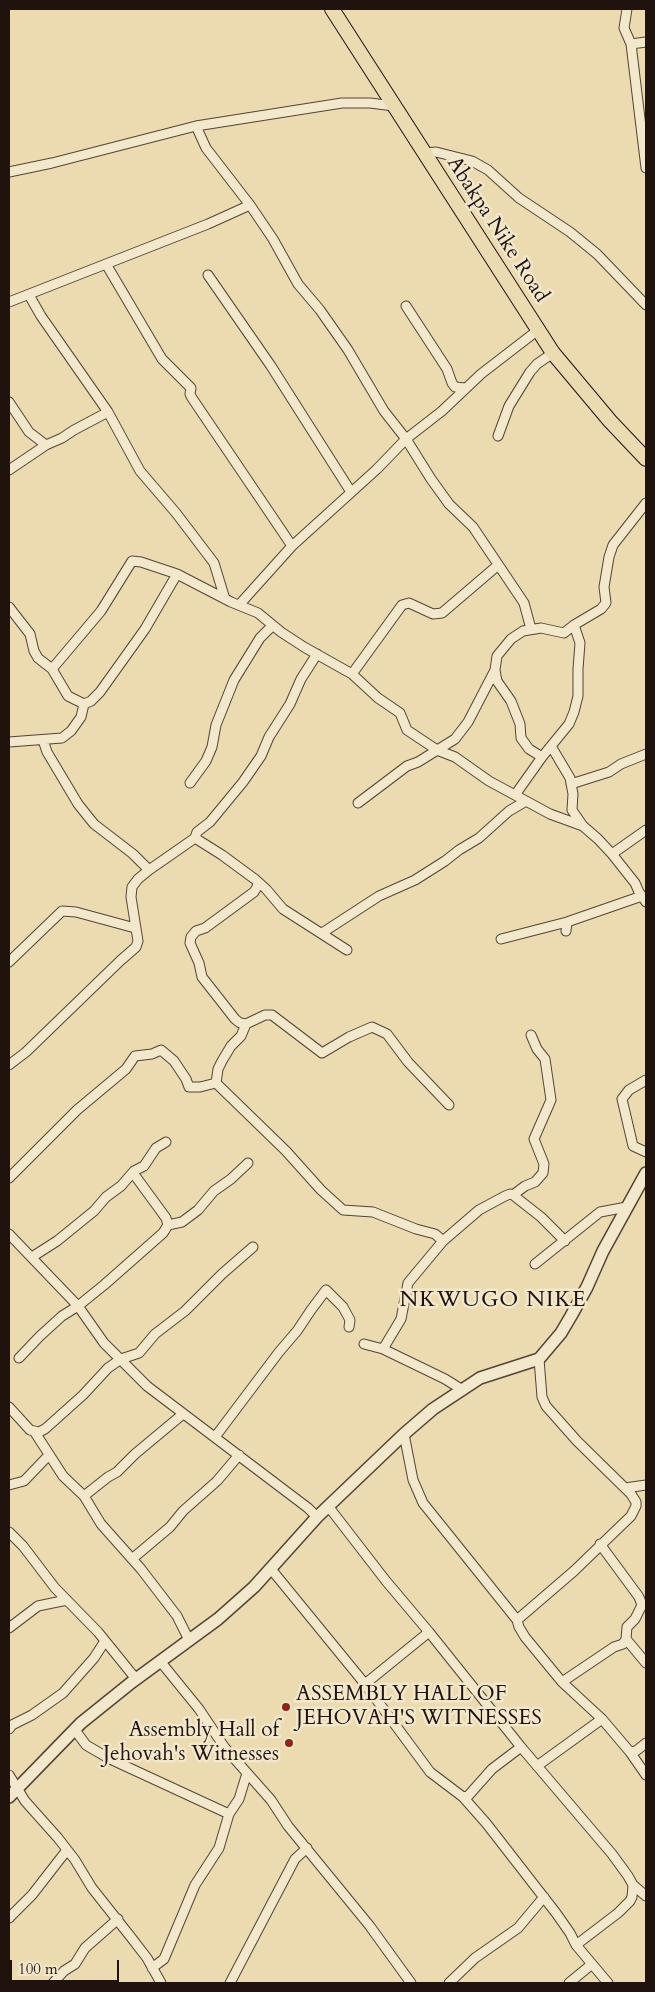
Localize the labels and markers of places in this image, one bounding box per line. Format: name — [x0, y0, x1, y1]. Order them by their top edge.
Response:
place label: ASSEMBLY HALL OF JEHOVAH'S WITNESSES — [296, 1682, 542, 1732]
marker: ASSEMBLY HALL OF JEHOVAH'S WITNESSES — [280, 1701, 292, 1713]
place label: Assembly Hall of Jehovah's Witnesses — [103, 1718, 279, 1768]
marker: Assembly Hall of Jehovah's Witnesses — [283, 1737, 295, 1749]

